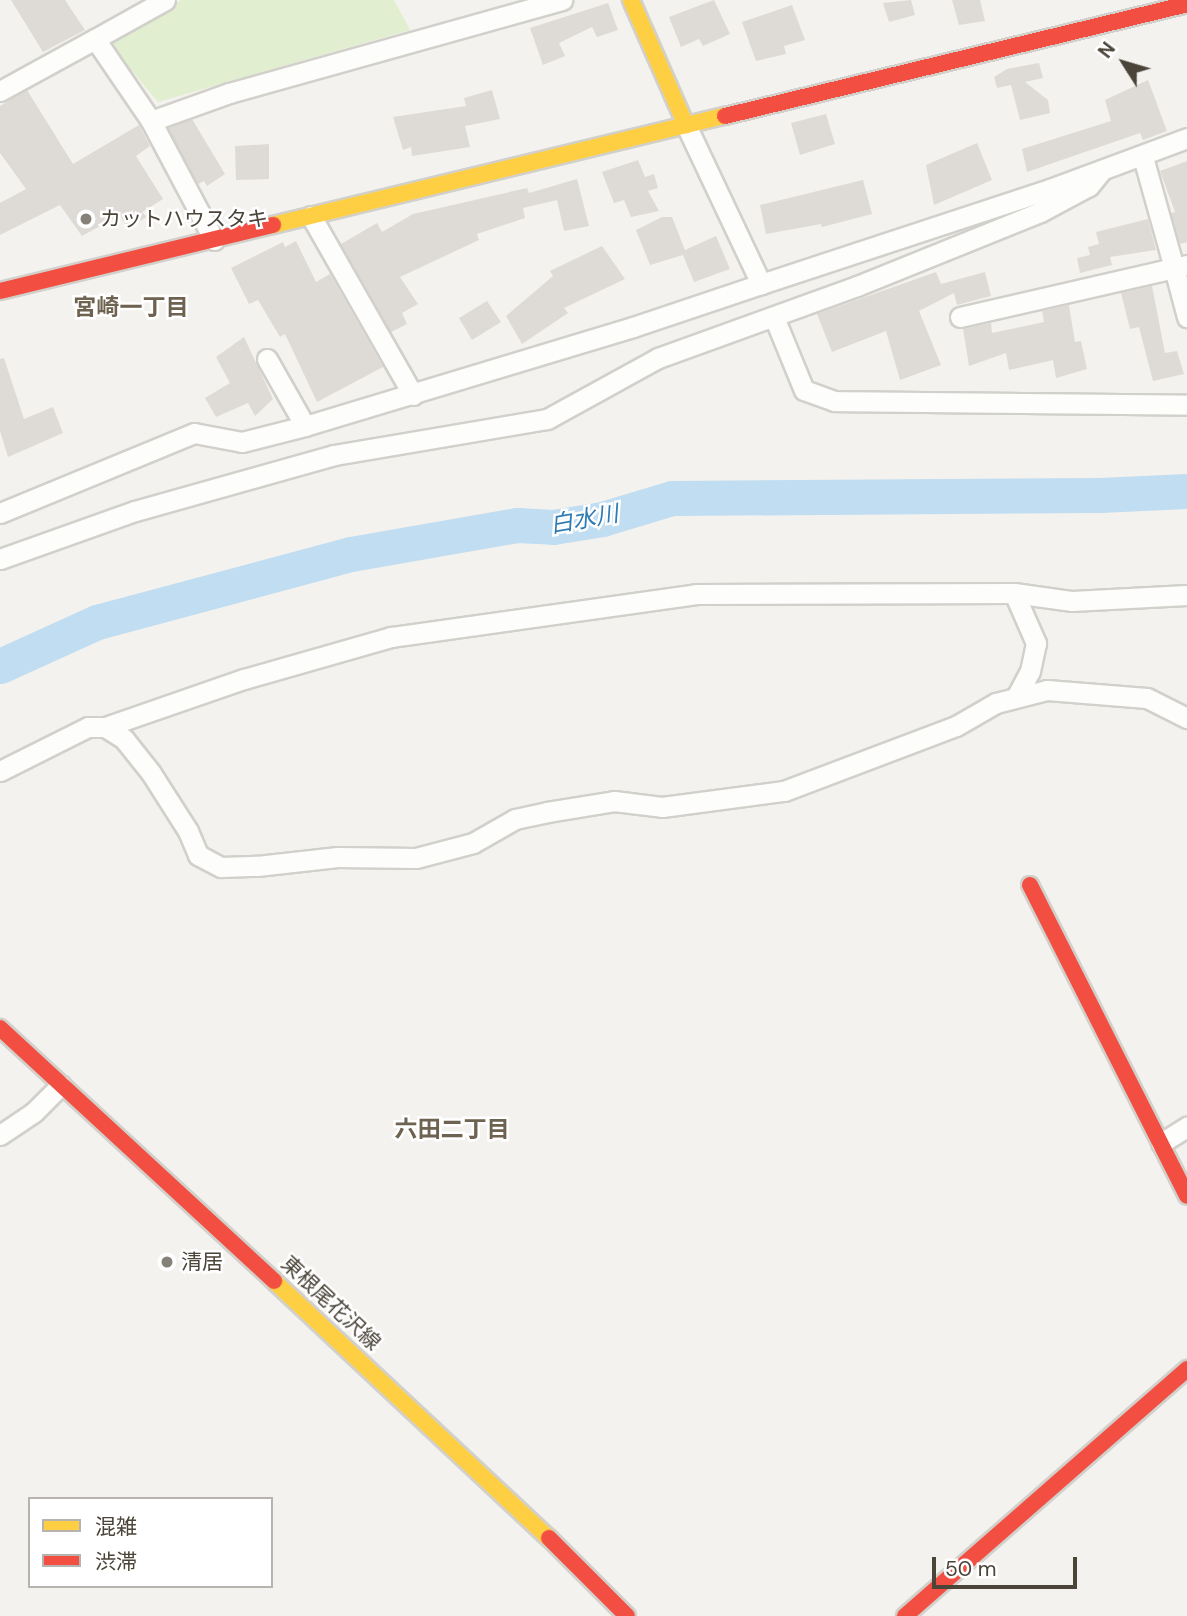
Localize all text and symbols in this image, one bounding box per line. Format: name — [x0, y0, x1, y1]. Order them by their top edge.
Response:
north arrow — [1089, 28, 1159, 98]
text: N — [1093, 37, 1121, 63]
place label: カットハウスタキ — [100, 206, 268, 232]
marker: カットハウスタキ — [78, 211, 94, 227]
district label: 宮崎一丁目 — [74, 293, 188, 321]
water label: 白水川 — [548, 499, 620, 539]
district label: 六田二丁目 — [395, 1115, 509, 1143]
place label: 清居 — [181, 1249, 223, 1275]
street label: 東根尾花沢線 — [276, 1251, 386, 1355]
marker: 清居 — [159, 1254, 175, 1270]
legend — [28, 1497, 273, 1588]
text: 混雑 — [95, 1513, 137, 1541]
scale bar — [935, 1542, 1080, 1586]
text: 渋滞 — [95, 1548, 137, 1576]
text: 50 m — [945, 1555, 996, 1583]

